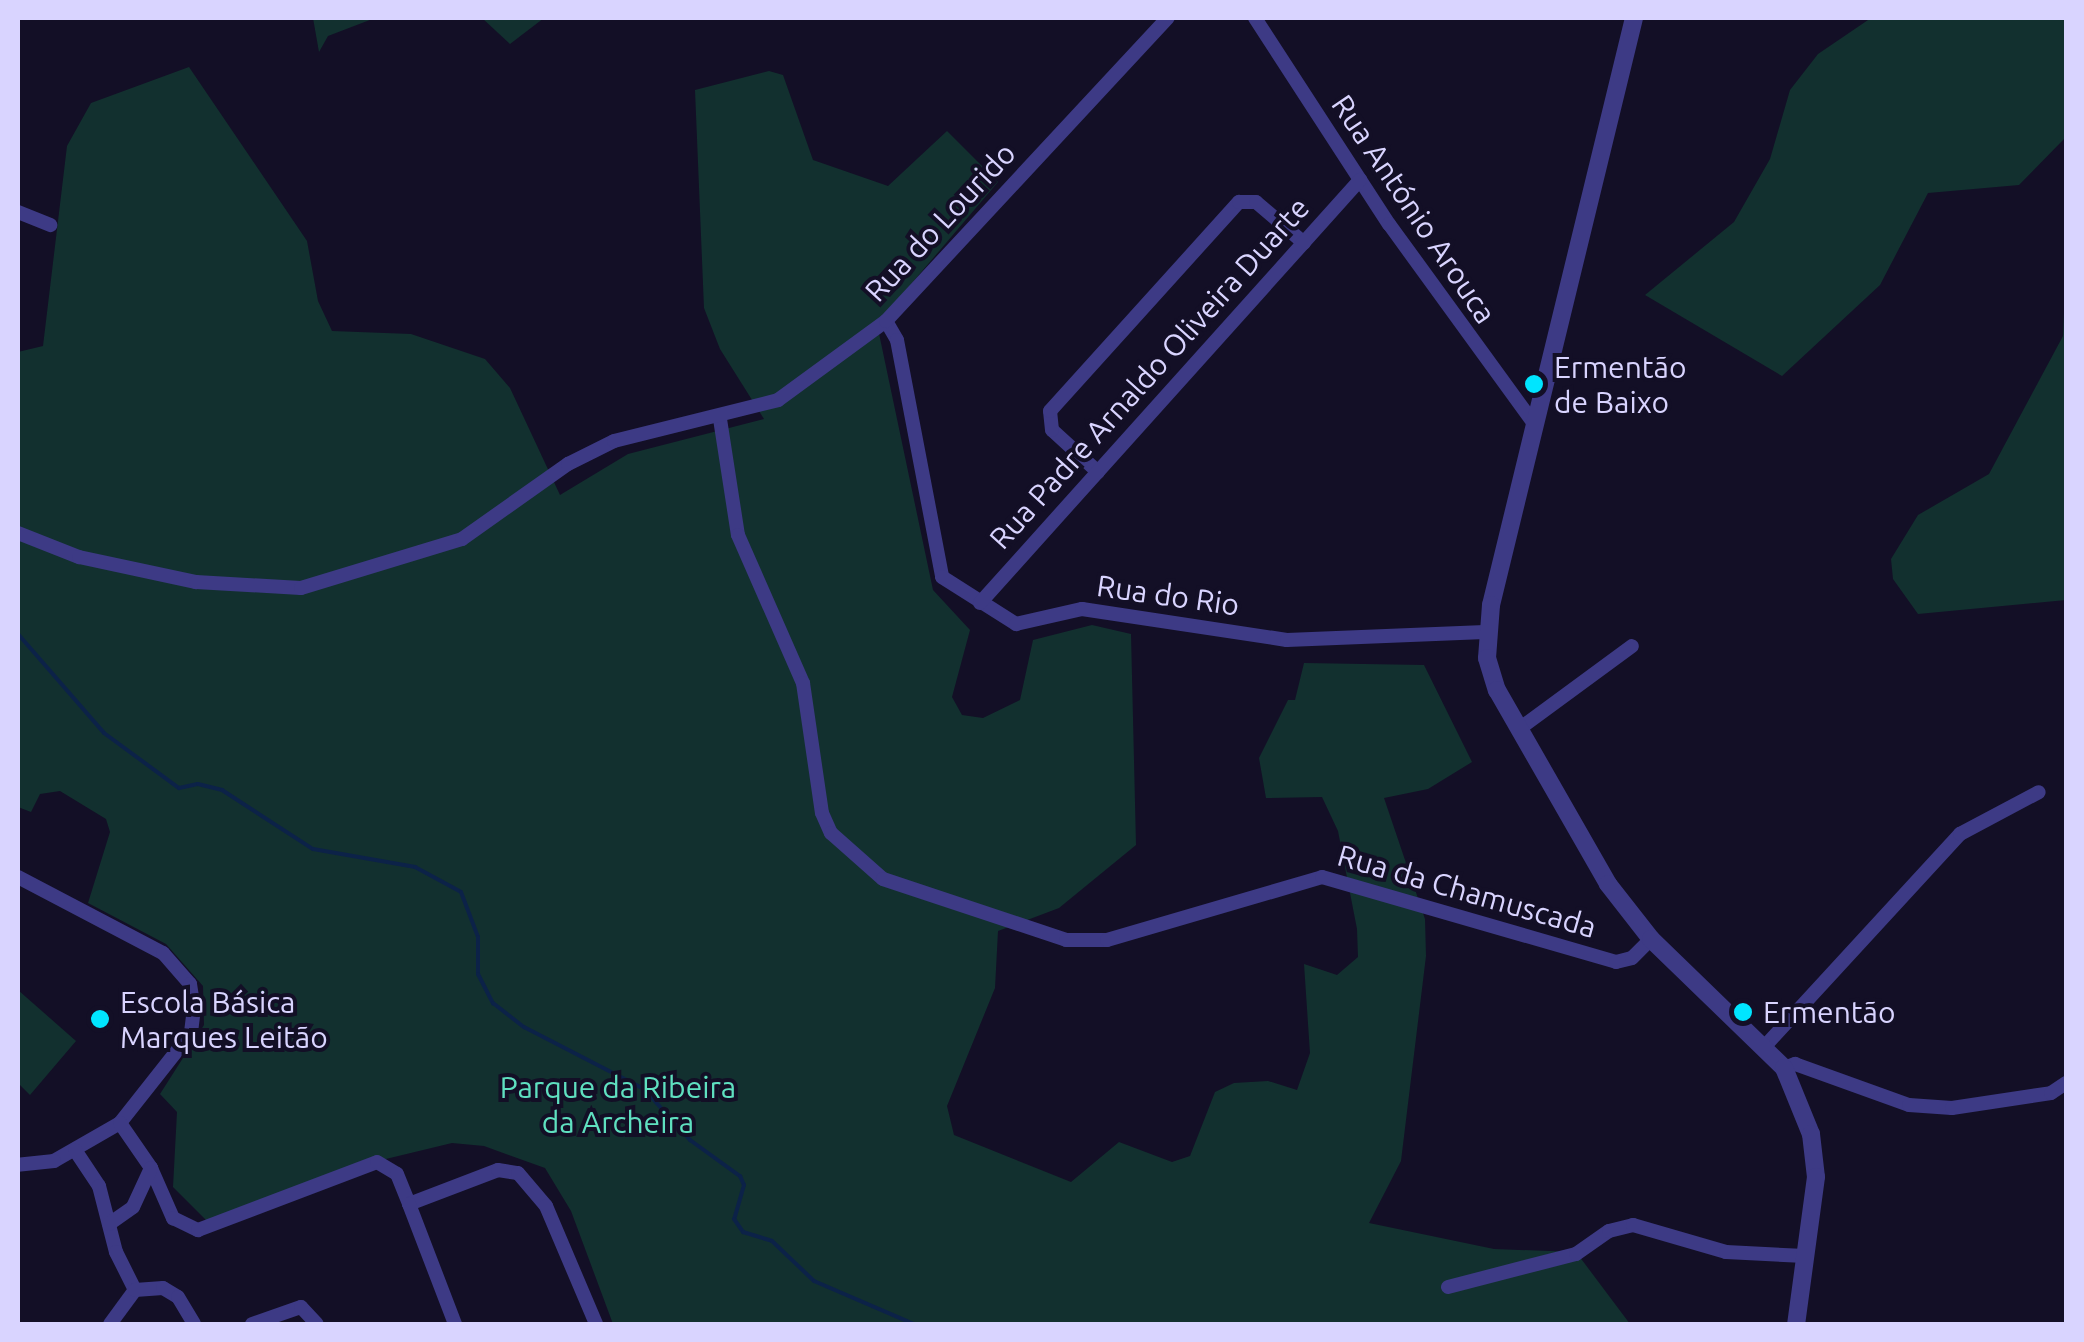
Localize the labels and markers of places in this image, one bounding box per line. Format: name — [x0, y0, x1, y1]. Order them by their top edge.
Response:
place label: Ermentão de Baixo — [1554, 349, 1686, 420]
marker: Ermentão de Baixo — [1523, 373, 1545, 395]
place label: Escola Básica Marques Leitão — [120, 984, 328, 1054]
place label: Ermentão — [1763, 994, 1895, 1030]
marker: Ermentão — [1732, 1001, 1754, 1023]
marker: Escola Básica Marques Leitão — [89, 1008, 111, 1030]

